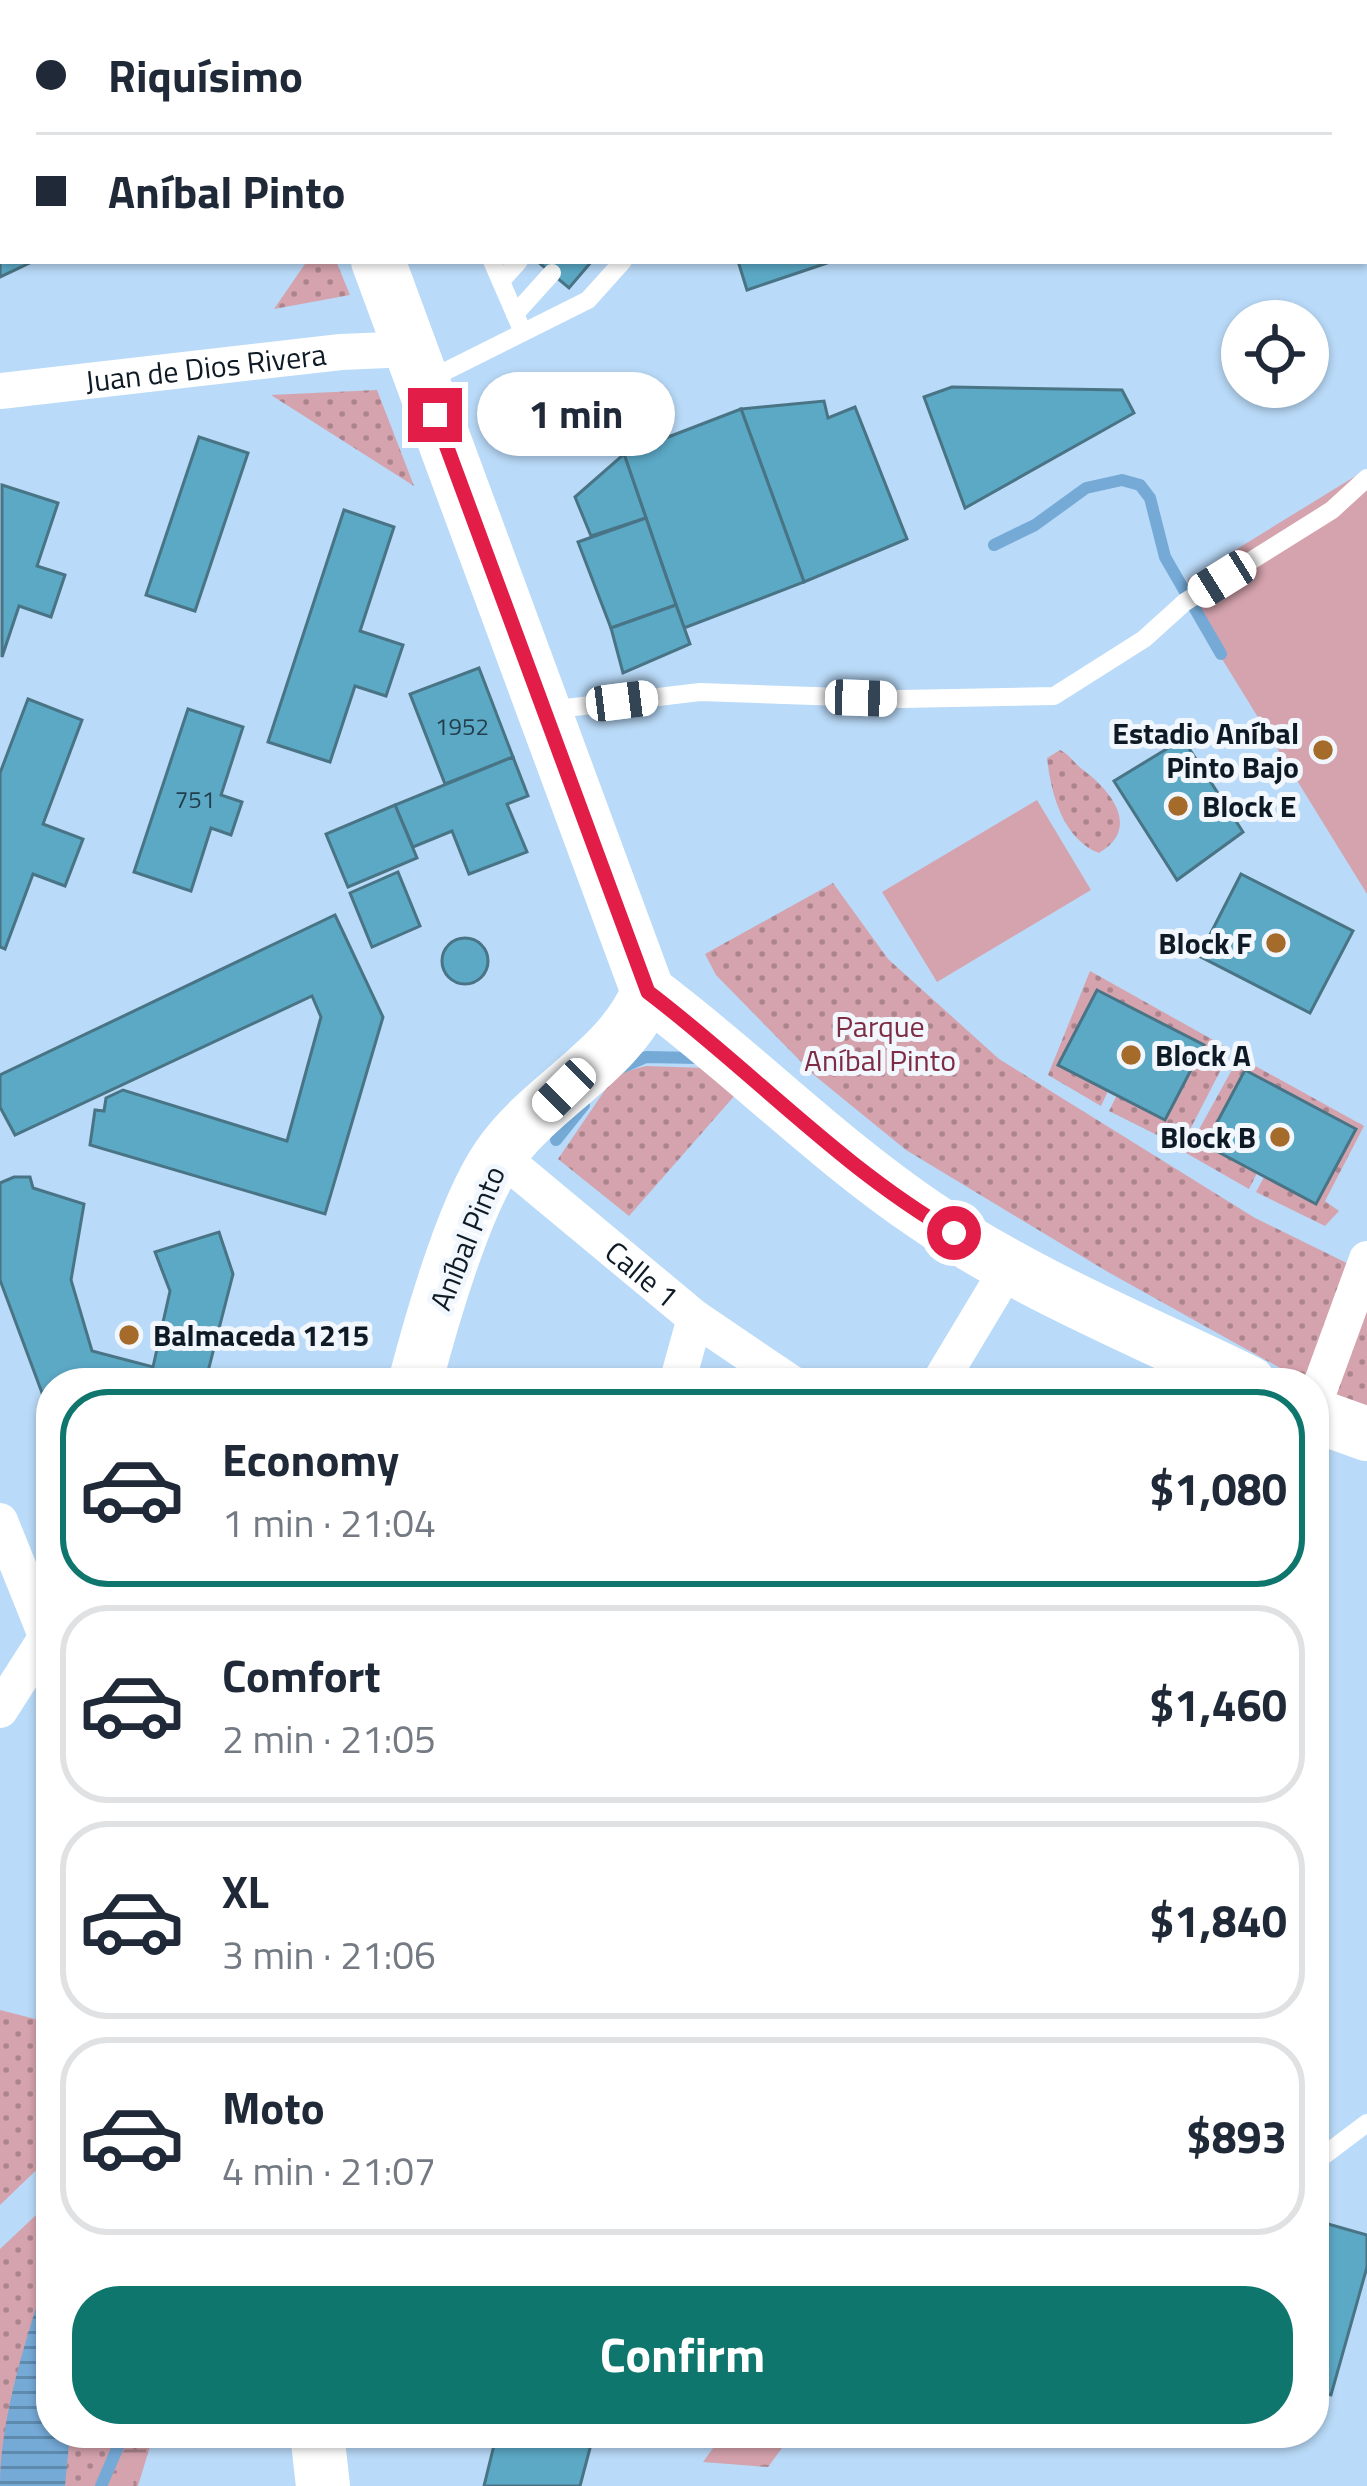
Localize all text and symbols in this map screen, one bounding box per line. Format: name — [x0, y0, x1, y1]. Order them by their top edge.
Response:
text: Riquísimo — [108, 41, 303, 109]
text: Aníbal Pinto — [108, 157, 346, 225]
map controls — [1221, 300, 1329, 408]
button: locate — [1221, 300, 1329, 408]
street label: Juan de Dios Rivera — [83, 331, 329, 404]
callout: 1 min — [477, 373, 675, 457]
text: 1 min — [529, 384, 623, 443]
route end — [408, 388, 462, 442]
car — [1182, 545, 1262, 613]
car — [584, 679, 660, 723]
car — [824, 679, 898, 717]
house number: 1952 — [435, 708, 489, 744]
place label: Estadio Aníbal Pinto Bajo — [1112, 710, 1299, 790]
marker: Estadio Aníbal Pinto Bajo — [1310, 737, 1336, 763]
house number: 751 — [175, 781, 215, 817]
place label: Block E — [1202, 783, 1296, 829]
marker: Block E — [1165, 793, 1191, 819]
place label: Block F — [1158, 920, 1252, 966]
marker: Block F — [1263, 930, 1289, 956]
park label: Parque Aníbal Pinto — [804, 1003, 956, 1083]
place label: Block A — [1155, 1032, 1251, 1078]
marker: Block A — [1118, 1042, 1144, 1068]
car — [526, 1052, 602, 1128]
place label: Block B — [1160, 1114, 1256, 1160]
marker: Block B — [1267, 1124, 1293, 1150]
street label: Aníbal Pinto — [417, 1159, 517, 1317]
route start — [927, 1206, 981, 1260]
street label: Calle 1 — [595, 1229, 689, 1318]
place label: Balmaceda 1215 — [153, 1312, 369, 1358]
marker: Balmaceda 1215 — [116, 1322, 142, 1348]
text: Economy — [222, 1425, 399, 1493]
icon: car — [78, 1434, 186, 1542]
text: $1,080 — [1149, 1454, 1287, 1522]
text: 1 min · 21:04 — [222, 1493, 436, 1552]
text: Comfort — [222, 1641, 381, 1709]
icon: car — [78, 1650, 186, 1758]
text: $1,460 — [1149, 1670, 1287, 1738]
text: 2 min · 21:05 — [222, 1709, 436, 1768]
text: XL — [222, 1857, 269, 1925]
icon: car — [78, 1866, 186, 1974]
text: $1,840 — [1149, 1886, 1287, 1954]
text: 3 min · 21:06 — [222, 1925, 436, 1984]
text: Moto — [222, 2073, 325, 2141]
icon: car — [78, 2082, 186, 2190]
text: $893 — [1186, 2102, 1287, 2170]
text: 4 min · 21:07 — [222, 2141, 436, 2200]
button: Confirm — [72, 2286, 1293, 2424]

